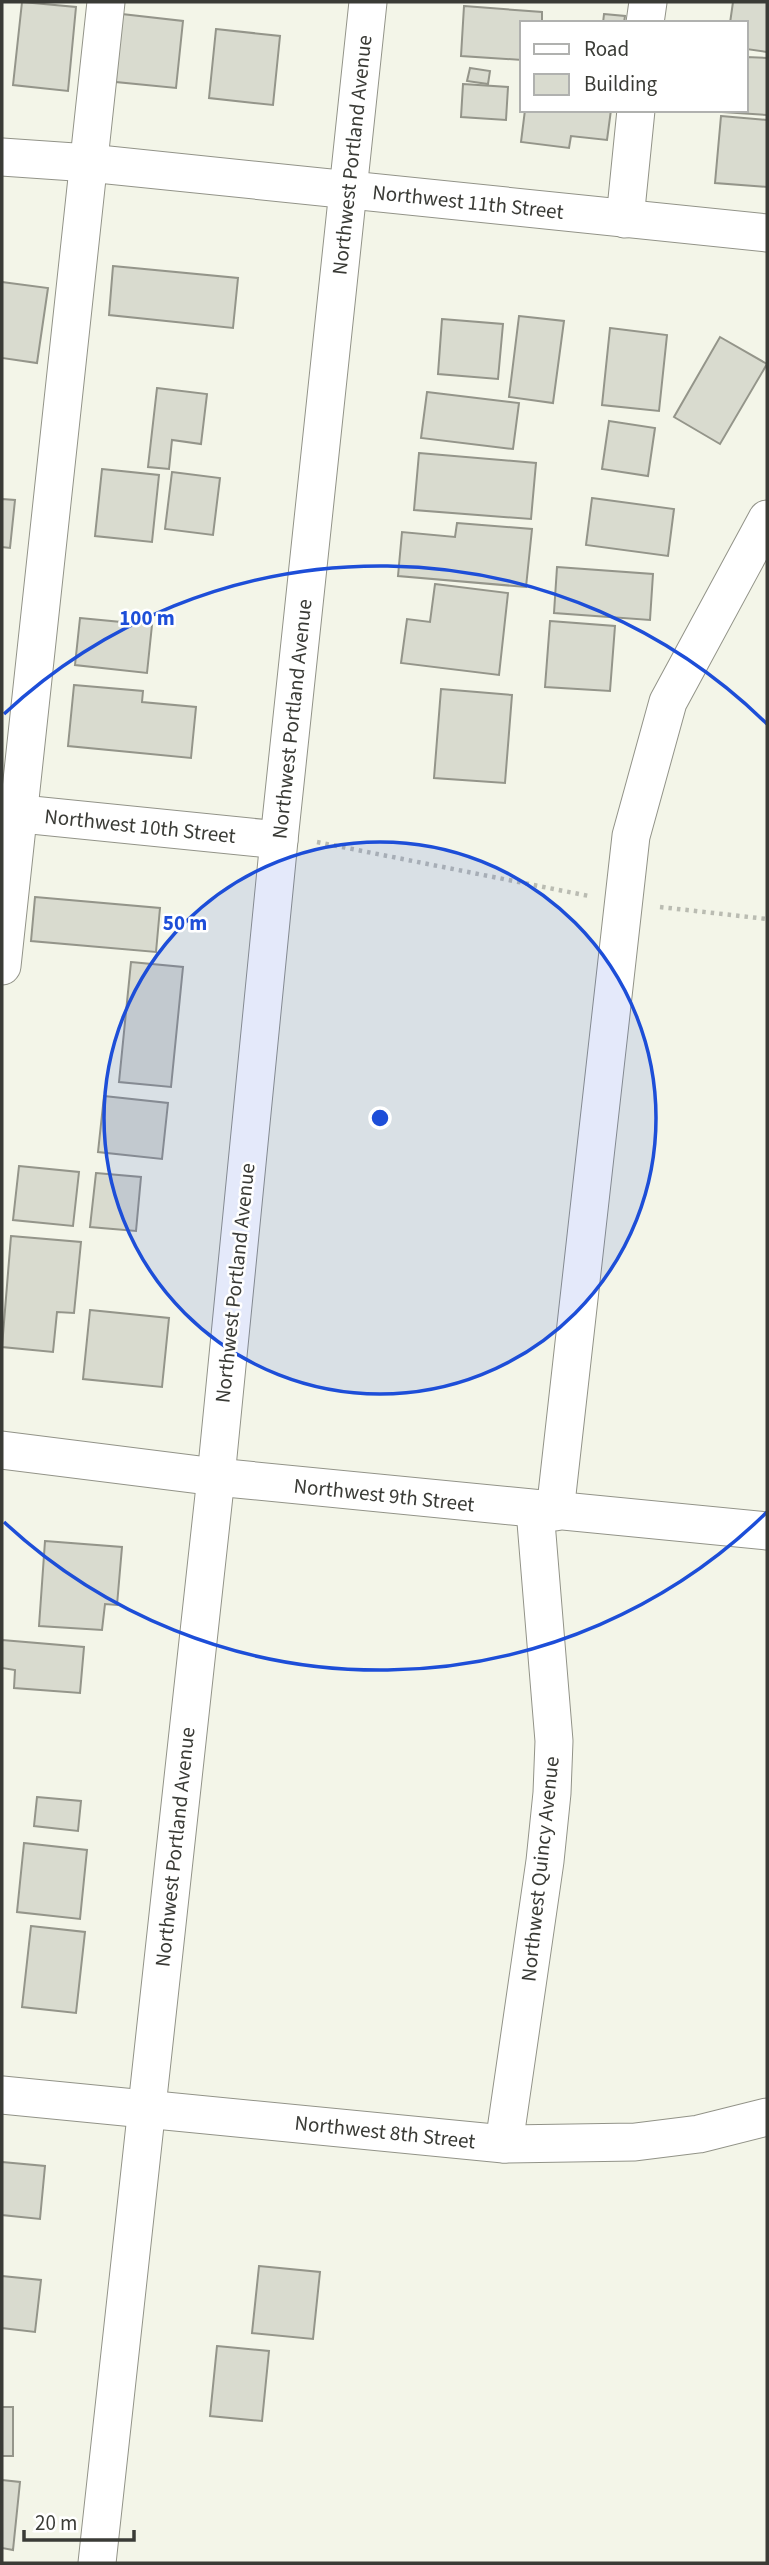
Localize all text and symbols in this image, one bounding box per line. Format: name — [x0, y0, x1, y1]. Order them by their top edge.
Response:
legend — [520, 21, 748, 112]
street label: Northwest Portland Avenue — [324, 34, 380, 276]
text: Road — [584, 34, 629, 64]
text: Building — [584, 69, 658, 99]
street label: Northwest 11th Street — [371, 177, 565, 227]
street label: Northwest Portland Avenue — [264, 598, 320, 840]
text: 100 m — [119, 603, 175, 633]
street label: Northwest 10th Street — [43, 801, 237, 851]
text: 50 m — [163, 908, 207, 938]
centre of rings — [368, 1106, 392, 1130]
street label: Northwest Portland Avenue — [207, 1162, 263, 1404]
street label: Northwest 9th Street — [292, 1471, 476, 1519]
street label: Northwest Portland Avenue — [147, 1726, 203, 1968]
street label: Northwest Quincy Avenue — [513, 1755, 567, 1983]
street label: Northwest 8th Street — [293, 2108, 477, 2156]
scale bar — [24, 2498, 135, 2542]
text: 20 m — [35, 2508, 77, 2538]

